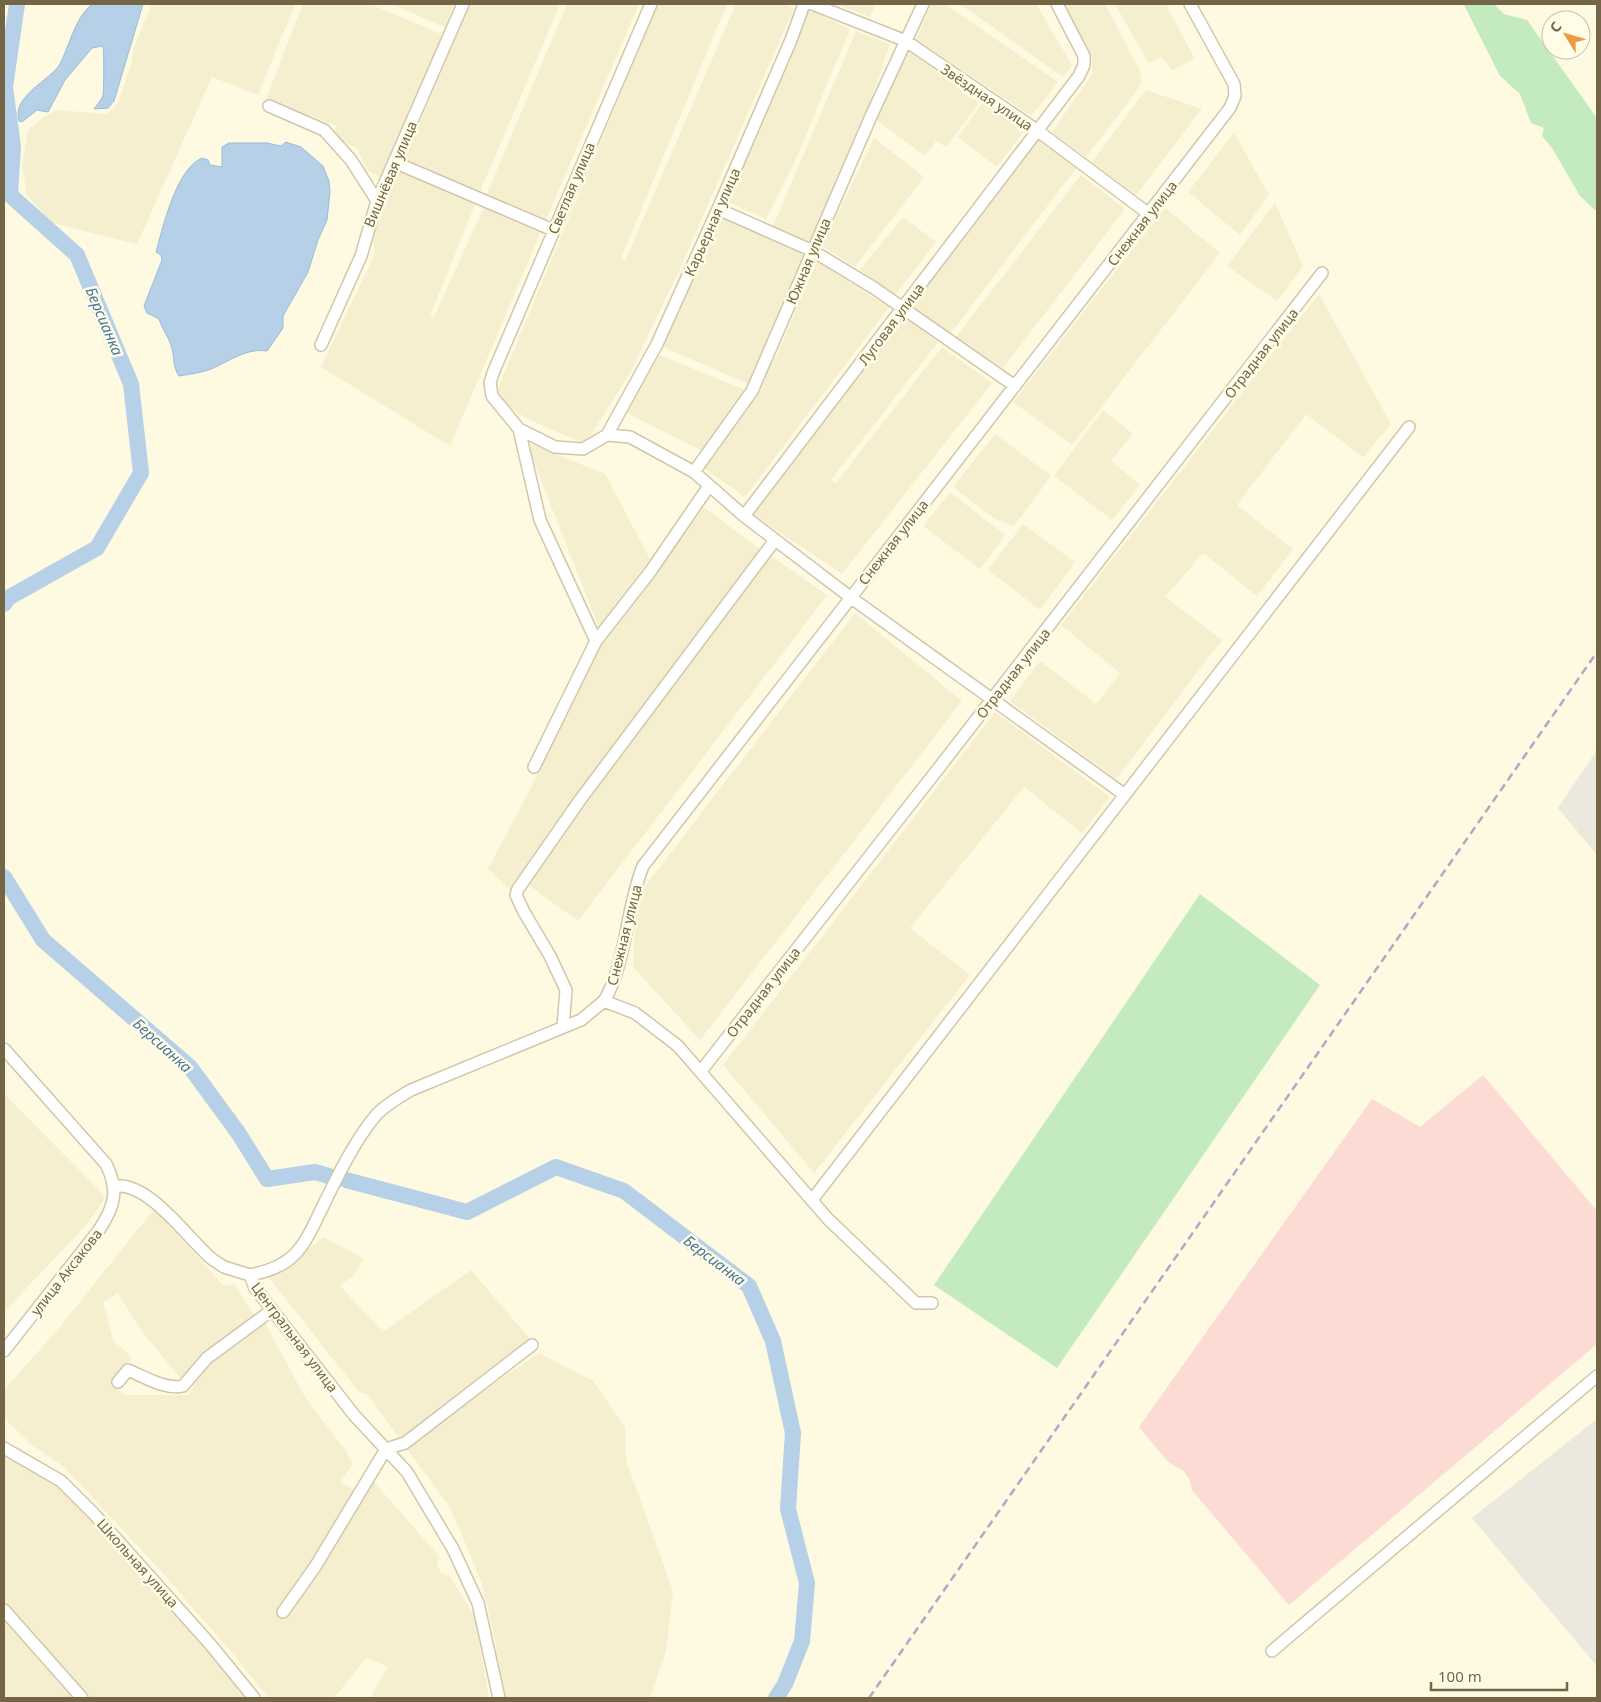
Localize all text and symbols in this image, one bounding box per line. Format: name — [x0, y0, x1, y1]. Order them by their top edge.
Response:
north arrow — [1541, 10, 1591, 60]
text: С — [1545, 18, 1566, 36]
street label: Звёздная улица — [937, 59, 1037, 135]
street label: Вишнёвая улица — [359, 118, 421, 230]
street label: Светлая улица — [543, 139, 599, 237]
street label: Карьерная улица — [680, 165, 744, 279]
street label: Снежная улица — [1103, 176, 1181, 270]
street label: Южная улица — [781, 215, 835, 307]
street label: Луговая улица — [854, 279, 928, 369]
water label: Берсианка — [82, 284, 129, 359]
street label: Отрадная улица — [1220, 304, 1302, 402]
street label: Снежная улица — [854, 495, 932, 589]
street label: Отрадная улица — [972, 624, 1054, 722]
street label: Снежная улица — [602, 883, 646, 987]
street label: Отрадная улица — [722, 943, 804, 1041]
water label: Берсианка — [129, 1013, 197, 1077]
street label: улица Аксакова — [26, 1225, 106, 1319]
water label: Берсианка — [680, 1230, 750, 1290]
street label: Центральная улица — [247, 1278, 343, 1396]
street label: Школьная улица — [93, 1514, 183, 1612]
scale bar — [1431, 1660, 1567, 1692]
text: 100 m — [1438, 1666, 1482, 1686]

